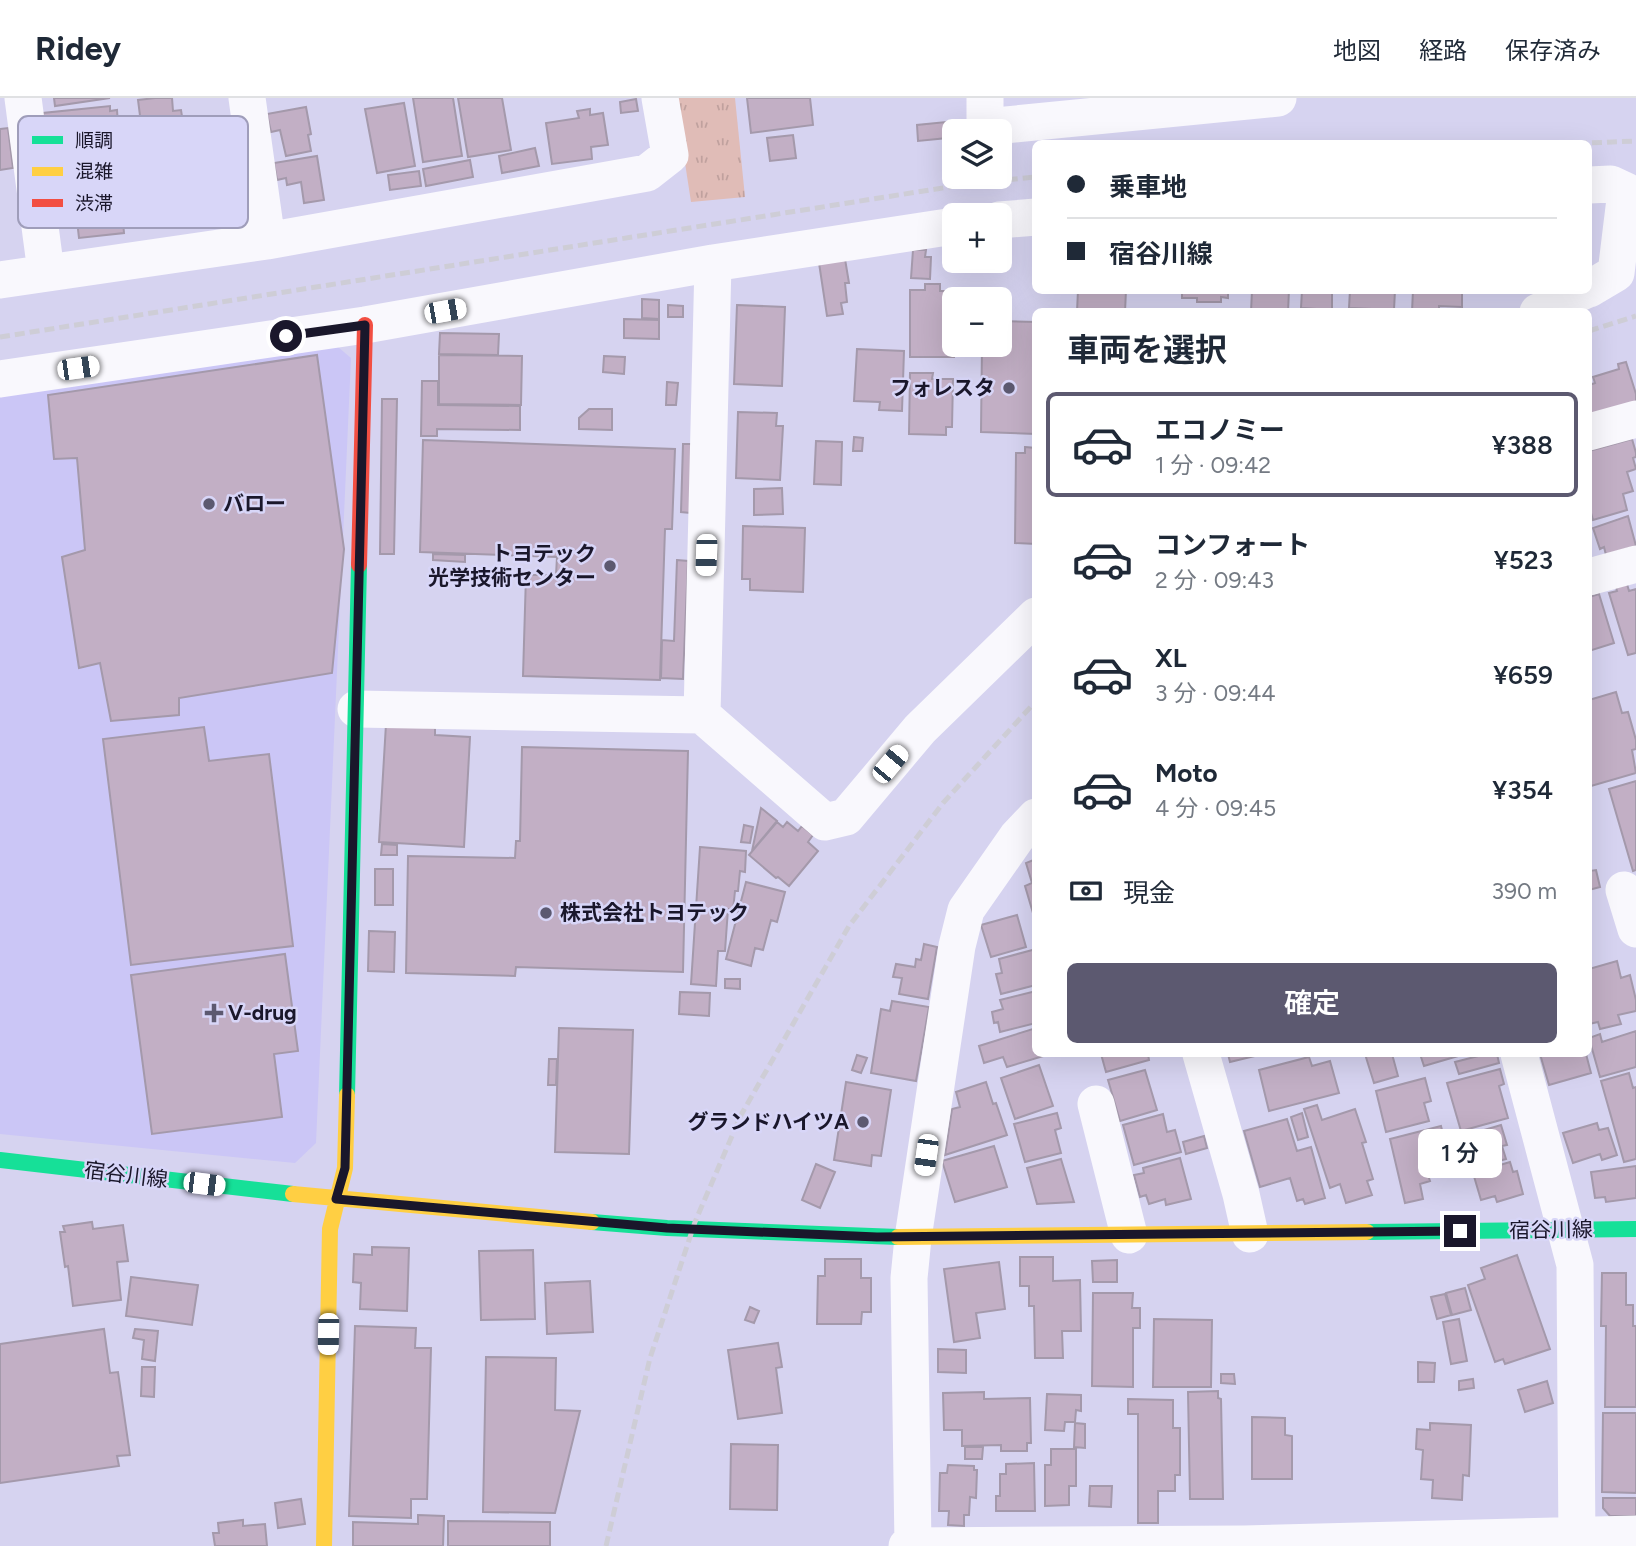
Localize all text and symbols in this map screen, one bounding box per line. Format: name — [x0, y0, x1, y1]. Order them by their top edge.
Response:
text: Ridey — [35, 29, 121, 68]
text: 地図 — [1333, 36, 1381, 65]
text: 経路 — [1419, 36, 1467, 65]
text: 保存済み — [1505, 36, 1601, 65]
legend — [18, 116, 248, 228]
map controls — [942, 119, 1012, 357]
button: layers — [942, 119, 1012, 189]
text: 順調 — [75, 129, 113, 152]
text: 混雑 — [75, 160, 113, 183]
text: 乗車地 — [1109, 171, 1187, 203]
text: 渋滞 — [75, 192, 113, 215]
button: + — [942, 203, 1012, 273]
text: 宿谷川線 — [1109, 238, 1213, 270]
button: − — [942, 287, 1012, 357]
car — [423, 297, 468, 325]
route start — [270, 320, 302, 352]
text: 車両を選択 — [1067, 331, 1227, 369]
car — [56, 355, 101, 381]
place label: フォレスタ — [890, 375, 995, 400]
marker: フォレスタ — [1001, 380, 1017, 396]
icon: car — [1071, 413, 1134, 476]
text: エコノミー — [1155, 414, 1285, 446]
text: ¥388 — [1492, 429, 1553, 461]
text: 1 分 · 09:42 — [1155, 451, 1271, 479]
place label: バロー — [223, 491, 286, 516]
marker: バロー — [201, 496, 217, 512]
icon: car — [1071, 528, 1134, 591]
text: コンフォート — [1155, 529, 1310, 561]
car — [695, 534, 718, 576]
place label: トヨテック 光学技術センター — [428, 541, 596, 590]
text: ¥523 — [1494, 544, 1553, 576]
marker: トヨテック 光学技術センター — [602, 558, 618, 574]
text: 2 分 · 09:43 — [1155, 566, 1274, 594]
text: XL — [1155, 642, 1187, 674]
icon: car — [1071, 643, 1134, 706]
text: ¥659 — [1493, 659, 1553, 691]
text: 3 分 · 09:44 — [1155, 679, 1276, 707]
car — [869, 741, 912, 787]
text: Moto — [1155, 757, 1218, 789]
icon: car — [1071, 758, 1134, 821]
text: ¥354 — [1492, 774, 1553, 806]
text: 4 分 · 09:45 — [1155, 794, 1276, 822]
icon: cash — [1067, 872, 1105, 910]
text: 現金 — [1123, 877, 1175, 909]
text: 390 m — [1491, 877, 1557, 905]
place label: 株式会社トヨテック — [560, 900, 749, 925]
marker: 株式会社トヨテック — [538, 905, 554, 921]
button: 確定 — [1067, 963, 1557, 1043]
place label: V-drug — [228, 1000, 297, 1025]
marker: V-drug — [206, 1005, 222, 1021]
place label: グランドハイツA — [687, 1109, 849, 1134]
marker: グランドハイツA — [855, 1114, 871, 1130]
callout: 1 分 — [1418, 1130, 1502, 1178]
car — [913, 1133, 940, 1177]
text: 1 分 — [1441, 1139, 1479, 1167]
street label: 宿谷川線 — [83, 1157, 169, 1192]
car — [182, 1171, 227, 1197]
route end — [1444, 1215, 1476, 1247]
street label: 宿谷川線 — [1509, 1216, 1593, 1243]
car — [318, 1313, 339, 1355]

